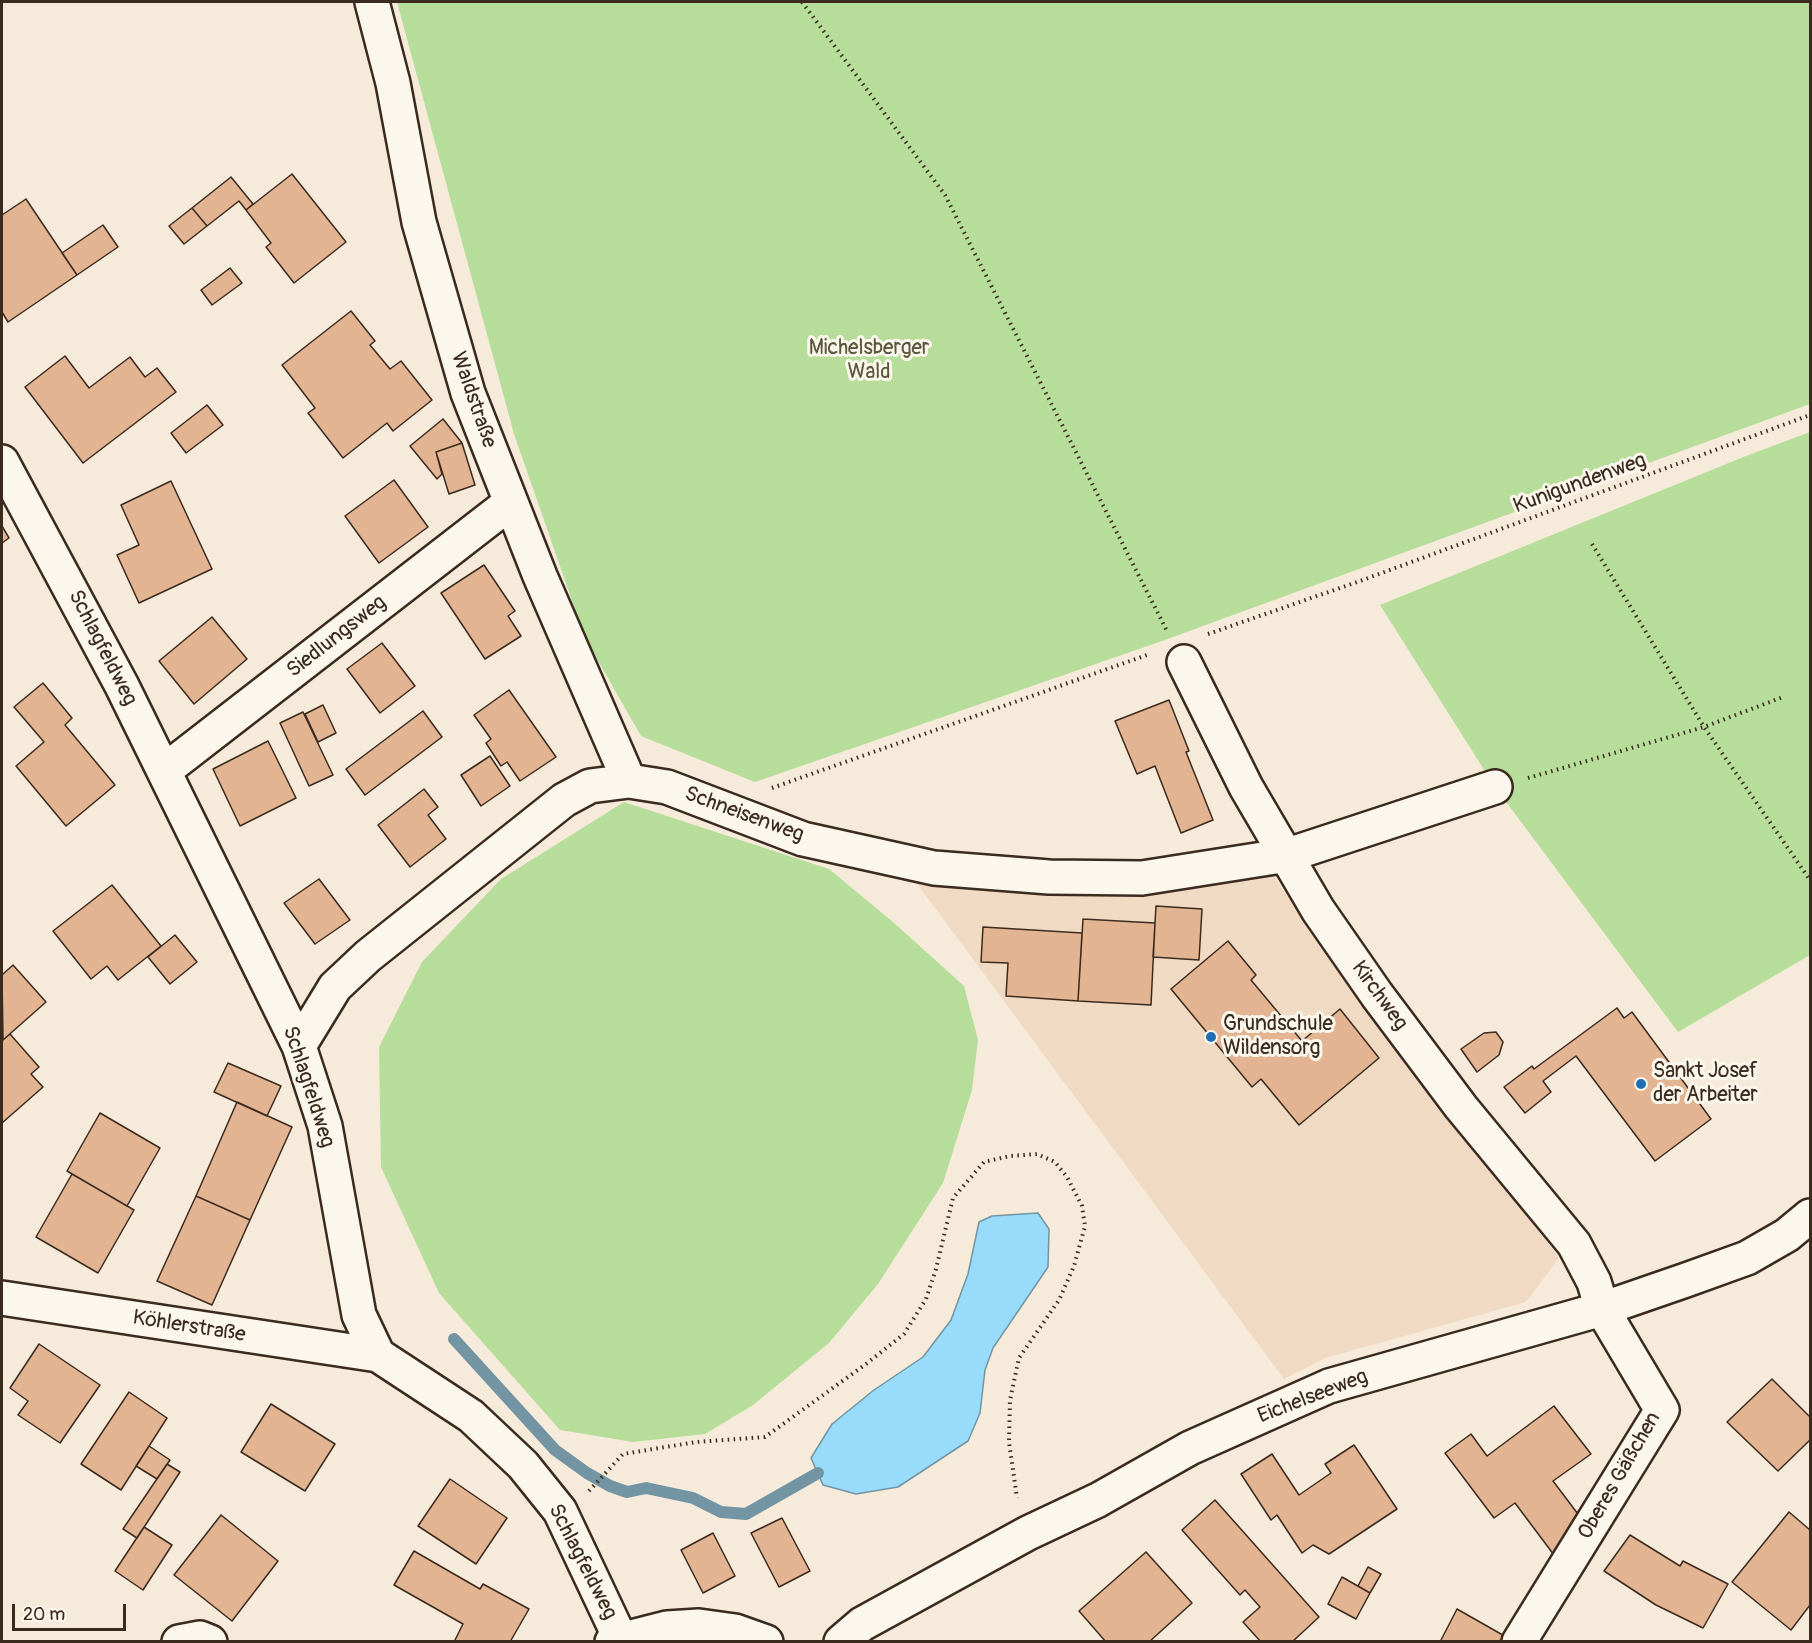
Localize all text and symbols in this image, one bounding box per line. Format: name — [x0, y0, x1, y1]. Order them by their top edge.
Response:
park label: Michelsberger Wald — [809, 336, 929, 386]
street label: Waldstraße — [445, 349, 501, 451]
street label: Kunigundenweg — [1510, 448, 1650, 520]
street label: Schlagfeldweg — [62, 586, 142, 710]
street label: Siedlungsweg — [282, 590, 392, 684]
street label: Schneisenweg — [681, 782, 807, 848]
street label: Kirchweg — [1345, 956, 1413, 1036]
place label: Grundschule Wildensorg — [1223, 1012, 1333, 1062]
street label: Schlagfeldweg — [277, 1023, 339, 1151]
marker: Grundschule Wildensorg — [1204, 1030, 1218, 1044]
place label: Sankt Josef der Arbeiter — [1653, 1059, 1758, 1109]
marker: Sankt Josef der Arbeiter — [1634, 1077, 1648, 1091]
street label: Köhlerstraße — [131, 1306, 247, 1348]
street label: Eichelseeweg — [1254, 1365, 1372, 1429]
street label: Oberes Gäßchen — [1573, 1408, 1667, 1544]
street label: Schlagfeldweg — [542, 1500, 622, 1624]
scale bar — [15, 1592, 129, 1630]
text: 20 m — [23, 1603, 65, 1626]

